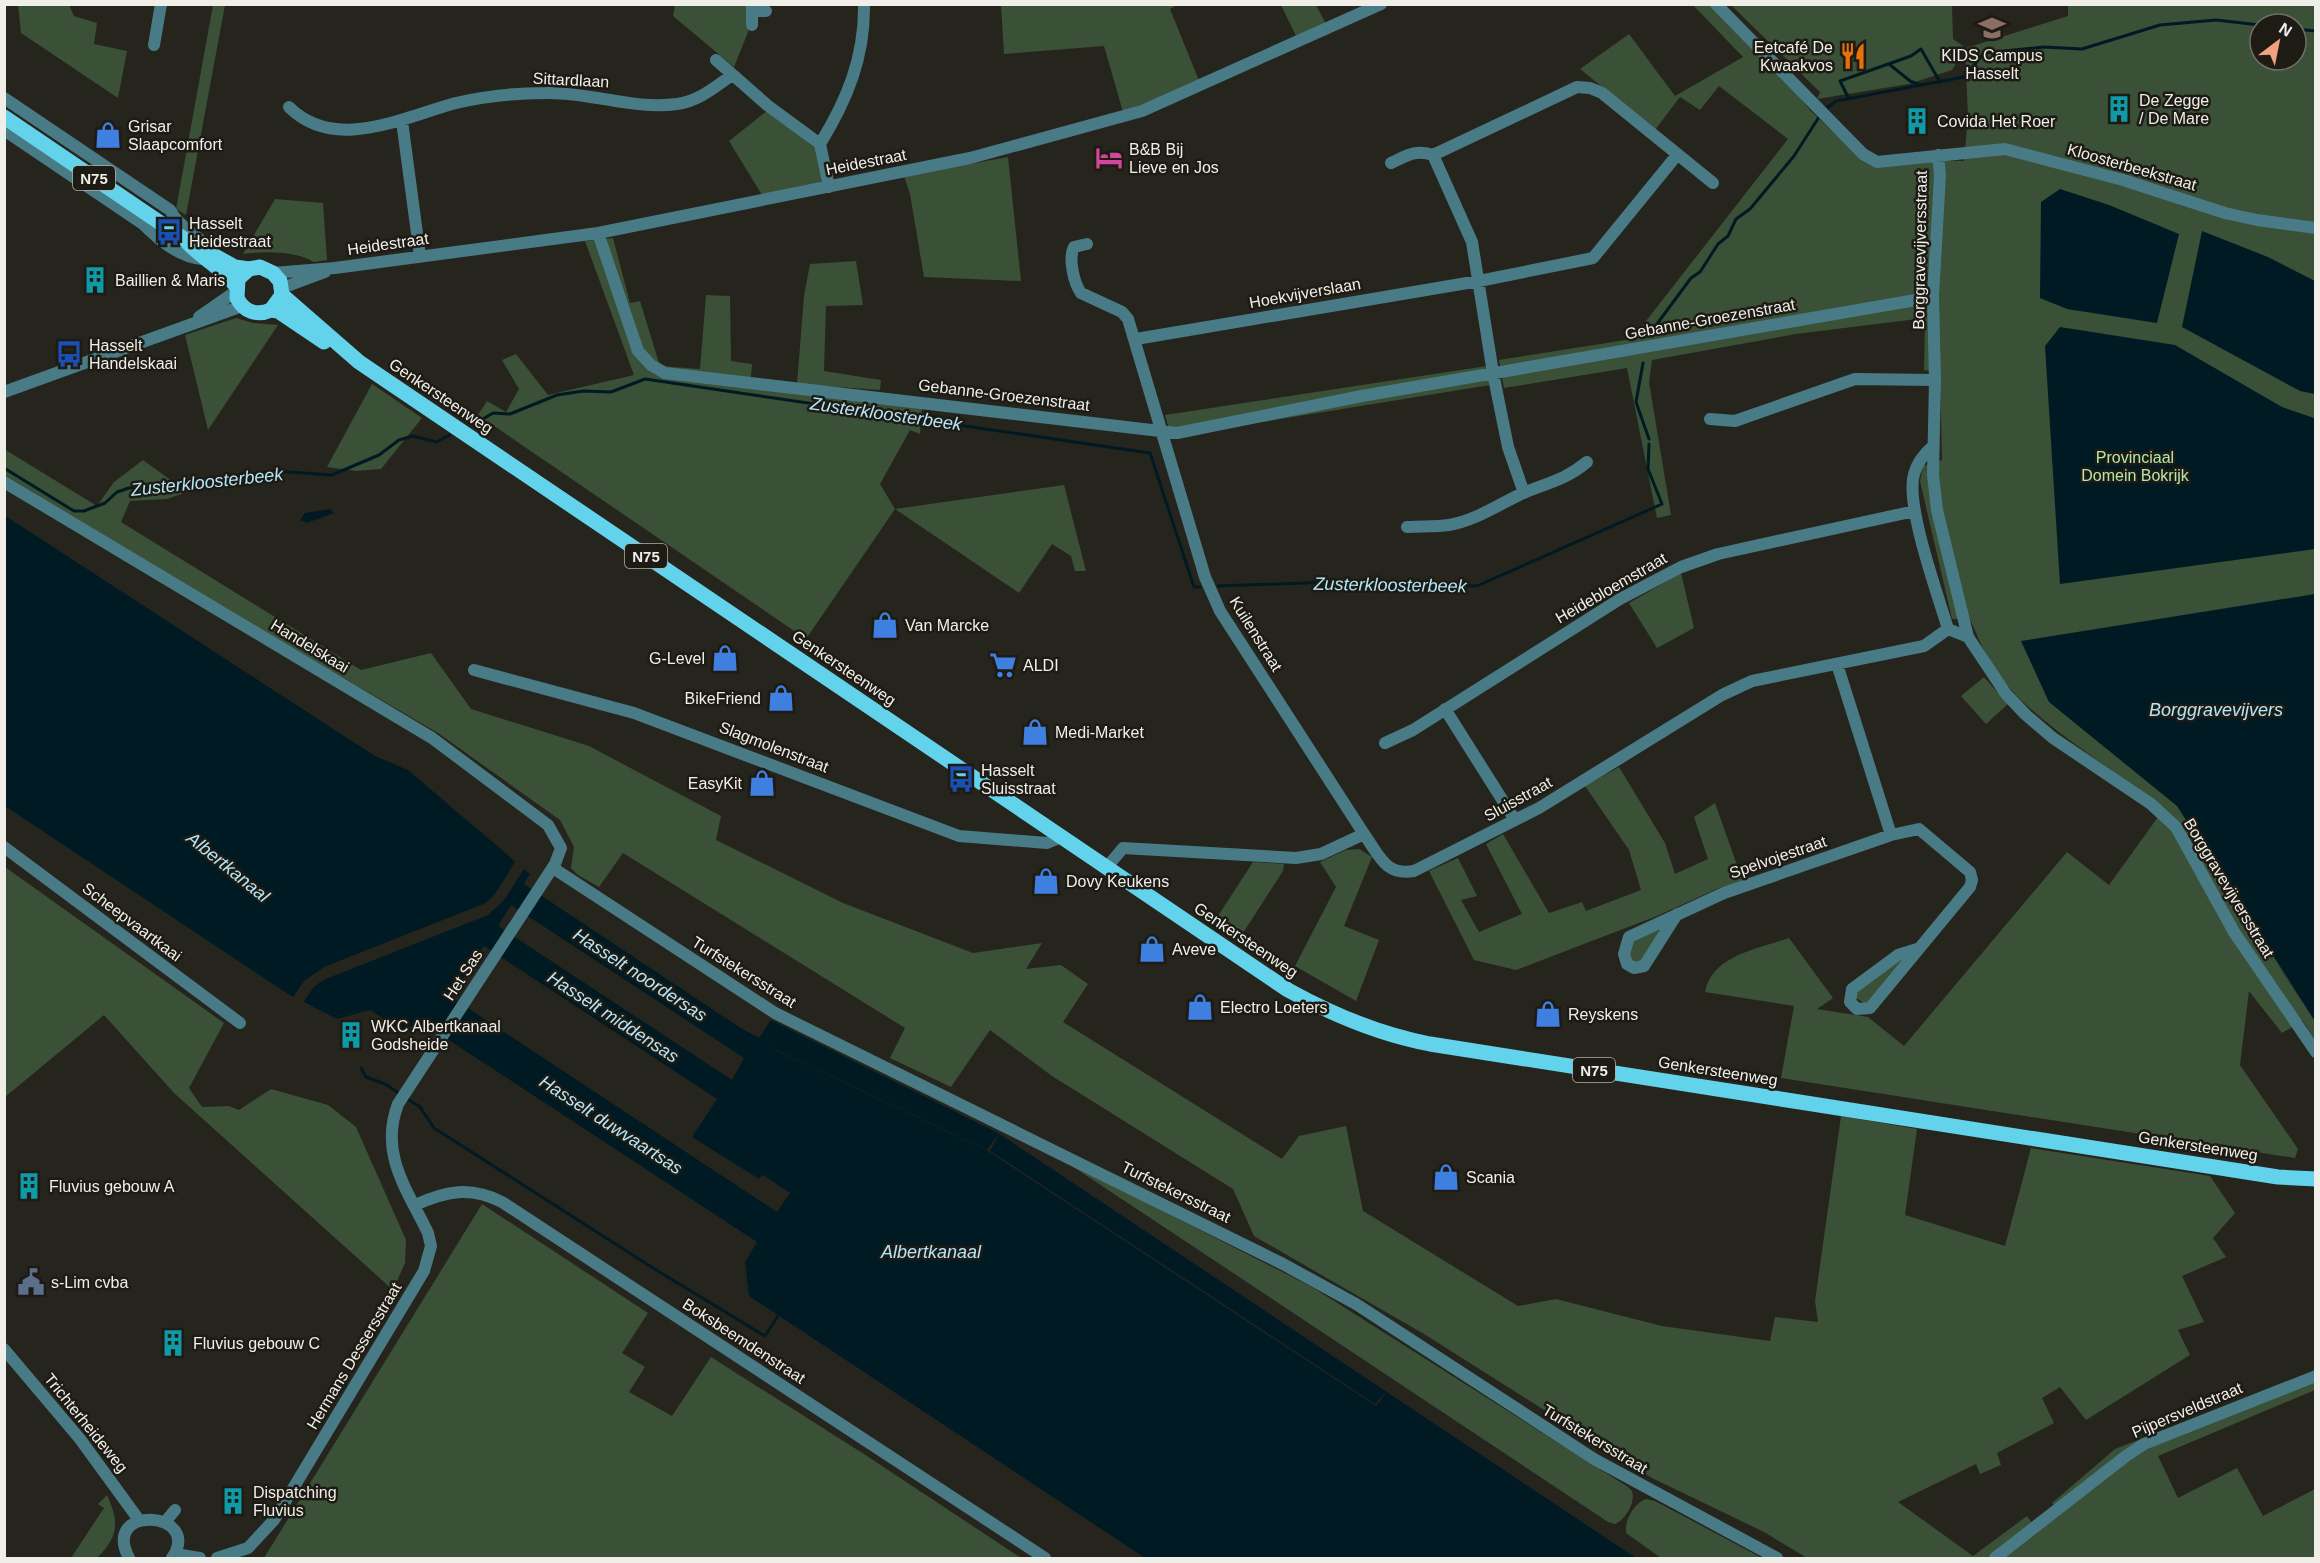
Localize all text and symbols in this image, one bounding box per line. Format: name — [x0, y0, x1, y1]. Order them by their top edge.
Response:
north arrow — [2248, 12, 2308, 72]
school or university icon: KIDS Campus Hasselt — [1977, 13, 2007, 43]
text: N — [2276, 19, 2295, 40]
place label: Eetcafé De Kwaakvos — [1754, 39, 1833, 74]
restaurant icon: Eetcafé De Kwaakvos — [1838, 41, 1868, 71]
place label: KIDS Campus Hasselt — [1941, 47, 2043, 82]
street label: Sittardlaan — [532, 70, 610, 90]
place label: De Zegge / De Mare — [2139, 92, 2209, 127]
building icon: De Zegge / De Mare — [2104, 94, 2134, 124]
building icon: Covida Het Roer — [1902, 106, 1932, 136]
place label: Covida Het Roer — [1937, 113, 2056, 130]
place label: Grisar Slaapcomfort — [128, 118, 223, 153]
shop icon: Grisar Slaapcomfort — [93, 120, 123, 150]
street label: Kloosterbeekstraat — [2066, 140, 2199, 194]
place label: B&B Bij Lieve en Jos — [1129, 141, 1219, 176]
hotel icon: B&B Bij Lieve en Jos — [1094, 143, 1124, 173]
street label: Heidestraat — [824, 146, 908, 178]
road number: N75 — [73, 166, 115, 190]
street label: Borggravevijversstraat — [1910, 170, 1930, 330]
place label: Hasselt Heidestraat — [189, 215, 271, 250]
bus stop icon: Hasselt Heidestraat — [154, 217, 184, 247]
street label: Heidestraat — [346, 230, 430, 258]
building icon: Baillien & Maris — [80, 265, 110, 295]
place label: Baillien & Maris — [115, 272, 225, 289]
street label: Hoekvijverslaan — [1248, 275, 1362, 311]
street label: Gebanne-Groezenstraat — [1624, 296, 1797, 342]
place label: Hasselt Handelskaai — [89, 337, 177, 372]
bus stop icon: Hasselt Handelskaai — [54, 339, 84, 369]
street label: Genkersteenweg — [386, 355, 496, 437]
street label: Gebanne-Groezenstraat — [917, 376, 1091, 414]
water label: Zusterkloosterbeek — [808, 393, 964, 435]
park label: Provinciaal Domein Bokrijk — [2081, 449, 2190, 484]
water label: Zusterkloosterbeek — [129, 464, 285, 500]
road number: N75 — [625, 544, 667, 568]
street label: Heidebloemstraat — [1552, 549, 1670, 627]
water label: Zusterkloosterbeek — [1312, 574, 1468, 596]
street label: Kuilenstraat — [1226, 594, 1286, 675]
shop icon: Van Marcke — [870, 610, 900, 640]
street label: Handelskaai — [268, 616, 352, 676]
place label: Van Marcke — [905, 617, 989, 634]
street label: Genkersteenweg — [789, 627, 899, 709]
shop icon: G-Level — [710, 643, 740, 673]
place label: G-Level — [649, 650, 705, 667]
supermarket icon: ALDI — [988, 650, 1018, 680]
place label: ALDI — [1023, 657, 1059, 674]
shop icon: BikeFriend — [766, 683, 796, 713]
place label: BikeFriend — [685, 690, 761, 707]
water label: Borggravevijvers — [2149, 700, 2283, 720]
shop icon: Medi-Market — [1020, 717, 1050, 747]
street label: Slagmolenstraat — [717, 718, 832, 776]
place label: Medi-Market — [1055, 724, 1144, 741]
place label: Hasselt Sluisstraat — [981, 762, 1056, 797]
bus stop icon: Hasselt Sluisstraat — [946, 764, 976, 794]
shop icon: EasyKit — [747, 768, 777, 798]
street label: Sluisstraat — [1481, 773, 1555, 825]
place label: EasyKit — [688, 775, 743, 792]
street label: Borggravevijversstraat — [2181, 815, 2278, 961]
water label: Albertkanaal — [182, 827, 274, 907]
street label: Spelvojestraat — [1727, 832, 1829, 882]
shop icon: Dovy Keukens — [1031, 866, 1061, 896]
place label: Dovy Keukens — [1066, 873, 1169, 890]
street label: Scheepvaartkaai — [79, 879, 185, 965]
street label: Genkersteenweg — [1191, 899, 1301, 981]
water label: Hasselt noordersas — [570, 924, 710, 1026]
street label: Turfstekersstraat — [689, 933, 800, 1011]
shop icon: Aveve — [1137, 934, 1167, 964]
place label: Aveve — [1172, 941, 1216, 958]
street label: Het Sas — [440, 947, 486, 1003]
water label: Hasselt middensas — [544, 967, 682, 1067]
shop icon: Electro Loeters — [1185, 992, 1215, 1022]
place label: Electro Loeters — [1220, 999, 1328, 1016]
shop icon: Reyskens — [1533, 999, 1563, 1029]
place label: Reyskens — [1568, 1006, 1638, 1023]
place label: WKC Albertkanaal Godsheide — [371, 1018, 501, 1053]
building icon: WKC Albertkanaal Godsheide — [336, 1020, 366, 1050]
street label: Genkersteenweg — [1657, 1053, 1779, 1089]
road number: N75 — [1573, 1058, 1615, 1082]
water label: Hasselt duwvaartsas — [536, 1071, 686, 1179]
street label: Genkersteenweg — [2137, 1128, 2259, 1164]
street label: Turfstekersstraat — [1119, 1158, 1234, 1226]
shop icon: Scania — [1431, 1162, 1461, 1192]
place label: Scania — [1466, 1169, 1515, 1186]
building icon: Fluvius gebouw A — [14, 1171, 44, 1201]
place label: Fluvius gebouw A — [49, 1178, 175, 1195]
water label: Albertkanaal — [880, 1242, 982, 1262]
public building icon: s-Lim cvba — [16, 1267, 46, 1297]
place label: s-Lim cvba — [51, 1274, 128, 1291]
street label: Hermans Dessersstraat — [303, 1279, 405, 1432]
street label: Boksbeemdenstraat — [680, 1295, 809, 1387]
building icon: Fluvius gebouw C — [158, 1328, 188, 1358]
place label: Fluvius gebouw C — [193, 1335, 320, 1352]
street label: Trichterheideweg — [41, 1370, 131, 1476]
street label: Pijpersveldstraat — [2129, 1379, 2245, 1441]
street label: Turfstekersstraat — [1539, 1401, 1651, 1477]
place label: Dispatching Fluvius — [253, 1484, 337, 1519]
building icon: Dispatching Fluvius — [218, 1486, 248, 1516]

